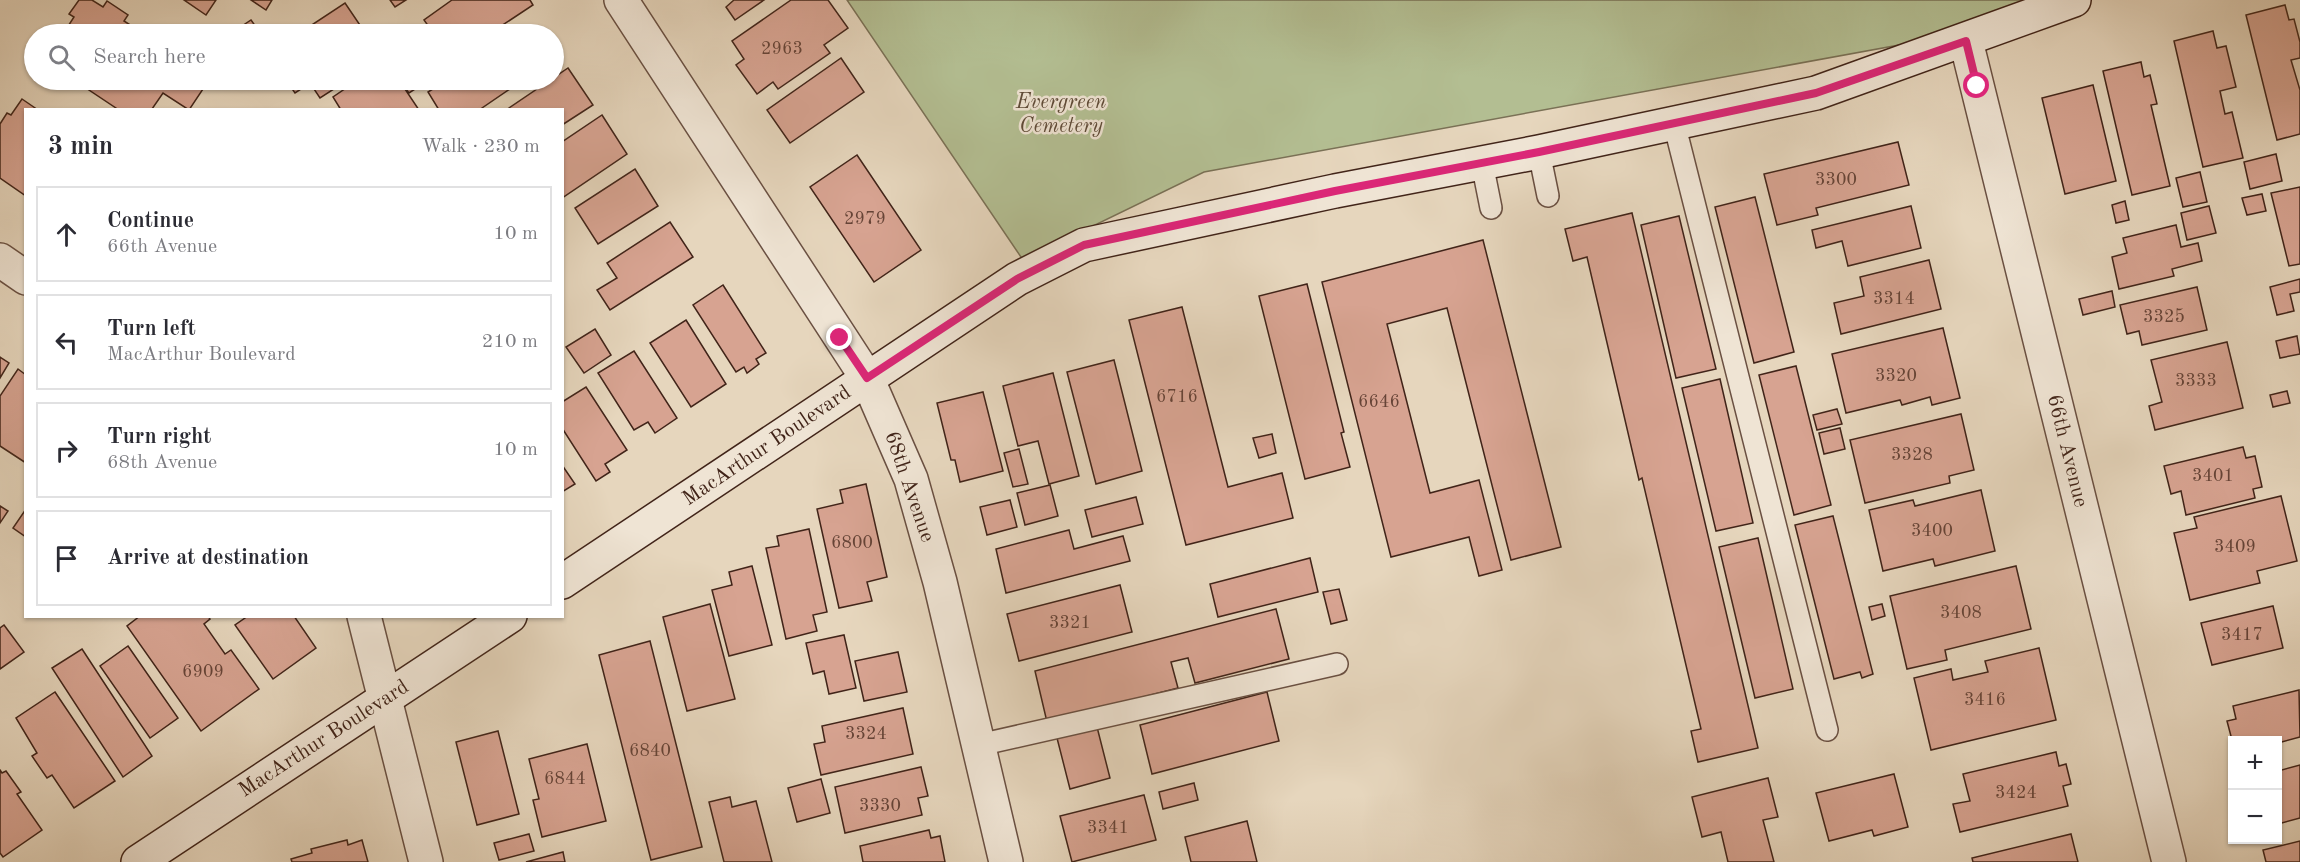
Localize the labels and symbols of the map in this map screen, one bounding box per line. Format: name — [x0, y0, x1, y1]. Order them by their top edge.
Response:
house number: 2963 — [761, 40, 803, 58]
route start — [1963, 72, 1989, 98]
park label: Evergreen Cemetery — [1015, 92, 1106, 137]
house number: 3300 — [1815, 171, 1857, 189]
house number: 2979 — [844, 210, 886, 228]
house number: 3314 — [1873, 290, 1915, 308]
house number: 3325 — [2143, 308, 2185, 326]
route end — [826, 324, 852, 350]
house number: 3320 — [1875, 367, 1917, 385]
house number: 3333 — [2175, 372, 2217, 390]
street label: MacArthur Boulevard — [679, 382, 855, 510]
house number: 6716 — [1156, 388, 1198, 406]
street label: 66th Avenue — [2043, 392, 2091, 510]
house number: 6646 — [1358, 393, 1400, 411]
street label: 68th Avenue — [880, 429, 938, 545]
house number: 3328 — [1891, 446, 1933, 464]
house number: 3401 — [2192, 467, 2234, 485]
house number: 3400 — [1911, 522, 1953, 540]
house number: 6800 — [831, 534, 873, 552]
house number: 3409 — [2214, 538, 2256, 556]
house number: 3408 — [1940, 604, 1982, 622]
house number: 3321 — [1049, 614, 1091, 632]
house number: 3417 — [2221, 626, 2263, 644]
house number: 6909 — [182, 663, 224, 681]
street label: MacArthur Boulevard — [235, 676, 413, 802]
house number: 3416 — [1964, 691, 2006, 709]
house number: 3324 — [845, 725, 887, 743]
house number: 6840 — [629, 742, 671, 760]
house number: 6844 — [544, 770, 586, 788]
house number: 3424 — [1995, 784, 2037, 802]
house number: 3330 — [859, 797, 901, 815]
house number: 3341 — [1087, 819, 1129, 837]

